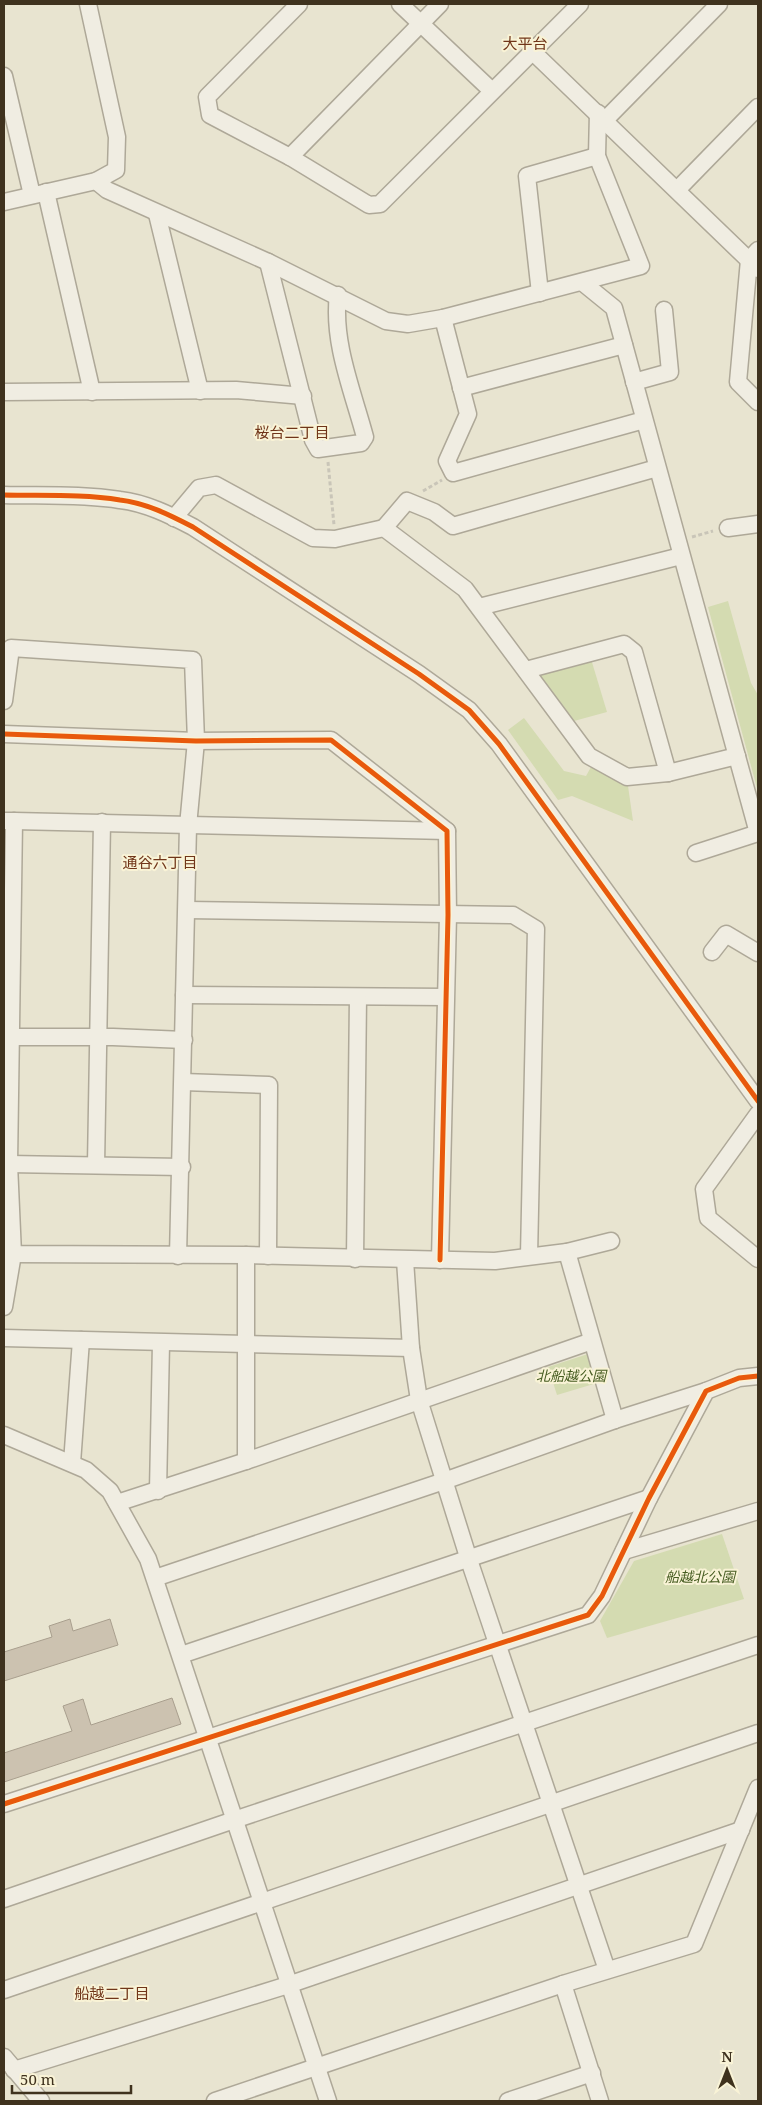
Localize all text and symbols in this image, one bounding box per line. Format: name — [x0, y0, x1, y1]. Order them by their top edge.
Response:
district label: 大平台 — [502, 33, 548, 53]
district label: 桜台二丁目 — [254, 422, 330, 442]
district label: 通谷六丁目 — [122, 852, 198, 872]
park label: 北船越公園 — [536, 1366, 608, 1385]
park label: 船越北公園 — [665, 1567, 737, 1586]
district label: 船越二丁目 — [74, 1983, 150, 2003]
north arrow — [702, 2045, 752, 2095]
text: N — [721, 2047, 733, 2066]
scale bar — [12, 2062, 131, 2094]
text: 50 m — [20, 2069, 55, 2089]

